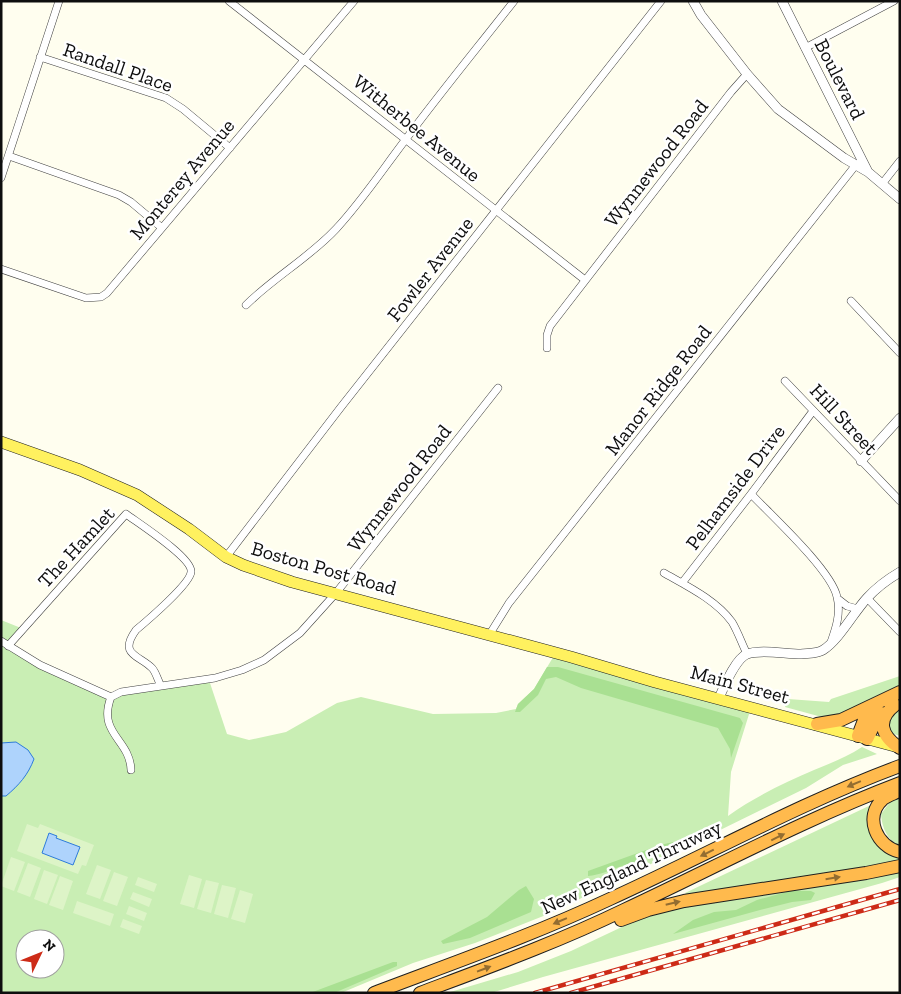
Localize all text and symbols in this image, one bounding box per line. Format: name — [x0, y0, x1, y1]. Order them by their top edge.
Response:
street label: Boulevard — [810, 35, 870, 123]
street label: Randall Place — [60, 37, 176, 97]
street label: Witherbee Avenue — [348, 69, 486, 187]
street label: Wynnewood Road — [599, 95, 713, 231]
street label: Monterey Avenue — [125, 114, 239, 244]
street label: Fowler Avenue — [382, 212, 478, 326]
street label: Manor Ridge Road — [600, 320, 716, 460]
street label: Hill Street — [805, 378, 883, 460]
street label: Wynnewood Road — [342, 420, 456, 556]
street label: Pelhamside Drive — [680, 420, 790, 554]
street label: The Hamlet — [33, 501, 120, 592]
street label: Boston Post Road — [249, 536, 399, 600]
street label: Main Street — [688, 659, 793, 709]
one-way arrow — [847, 780, 861, 788]
street label: New England Thruway — [537, 814, 726, 919]
one-way arrow — [771, 832, 785, 840]
one-way arrow — [700, 849, 714, 857]
one-way arrow — [826, 874, 842, 882]
one-way arrow — [665, 899, 680, 907]
one-way arrow — [553, 918, 567, 926]
north arrow — [15, 929, 65, 979]
text: N — [39, 936, 59, 955]
one-way arrow — [477, 965, 492, 972]

